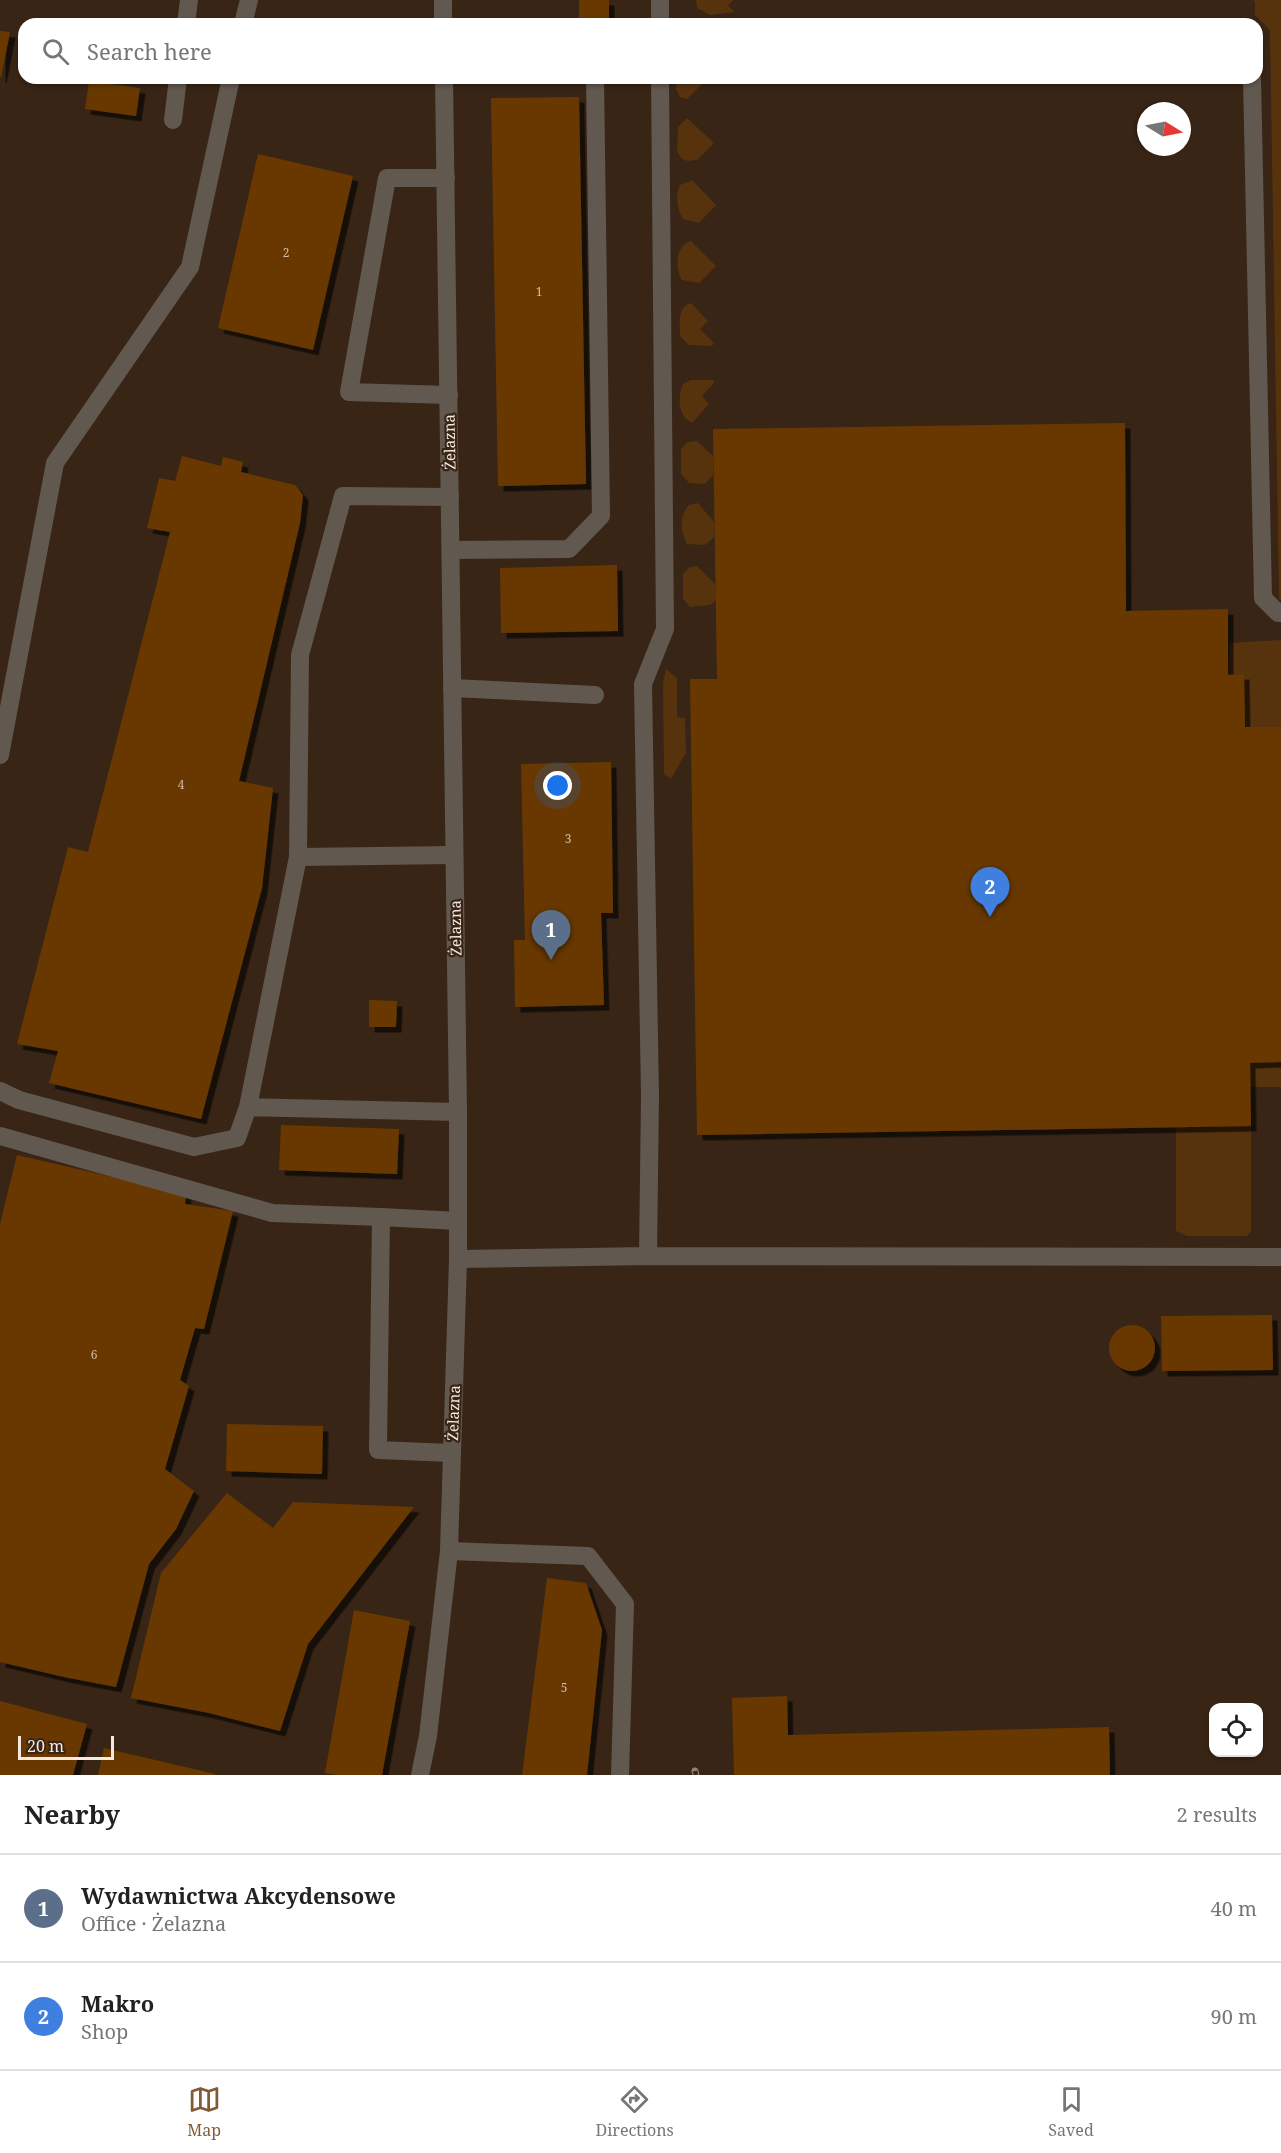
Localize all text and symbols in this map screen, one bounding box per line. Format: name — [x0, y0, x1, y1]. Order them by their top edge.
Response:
search box — [18, 18, 1263, 84]
icon: search — [39, 35, 72, 68]
text: Search here — [87, 36, 212, 66]
north arrow — [1137, 102, 1191, 156]
house number: 2 — [283, 244, 289, 261]
house number: 1 — [536, 283, 542, 300]
street label: Żelazna — [439, 414, 459, 470]
your location — [543, 771, 572, 800]
house number: 4 — [178, 776, 185, 793]
house number: 3 — [565, 830, 572, 847]
pin: 2 — [970, 868, 1010, 917]
street label: Żelazna — [445, 900, 465, 956]
pin: 1 — [532, 910, 570, 960]
house number: 6 — [91, 1346, 98, 1363]
street label: Żelazna — [442, 1385, 464, 1441]
house number: 5 — [561, 1679, 567, 1696]
map controls — [1209, 1703, 1263, 1757]
button: locate — [1209, 1703, 1263, 1757]
scale bar — [18, 1733, 114, 1760]
text: 20 m — [27, 1735, 64, 1757]
text: Nearby — [24, 1796, 120, 1832]
text: 2 results — [1177, 1801, 1257, 1828]
text: Wydawnictwa Akcydensowe — [81, 1880, 396, 1910]
text: 1 — [38, 1895, 49, 1922]
text: 40 m — [1211, 1895, 1257, 1922]
text: Office · Żelazna — [81, 1910, 226, 1937]
text: Makro — [81, 1988, 154, 2018]
text: 2 — [38, 2003, 49, 2030]
text: 90 m — [1211, 2003, 1257, 2030]
text: Shop — [81, 2018, 128, 2045]
tab: Map — [187, 2083, 221, 2141]
tab: Directions — [596, 2083, 674, 2141]
tab: Saved — [1048, 2083, 1094, 2141]

